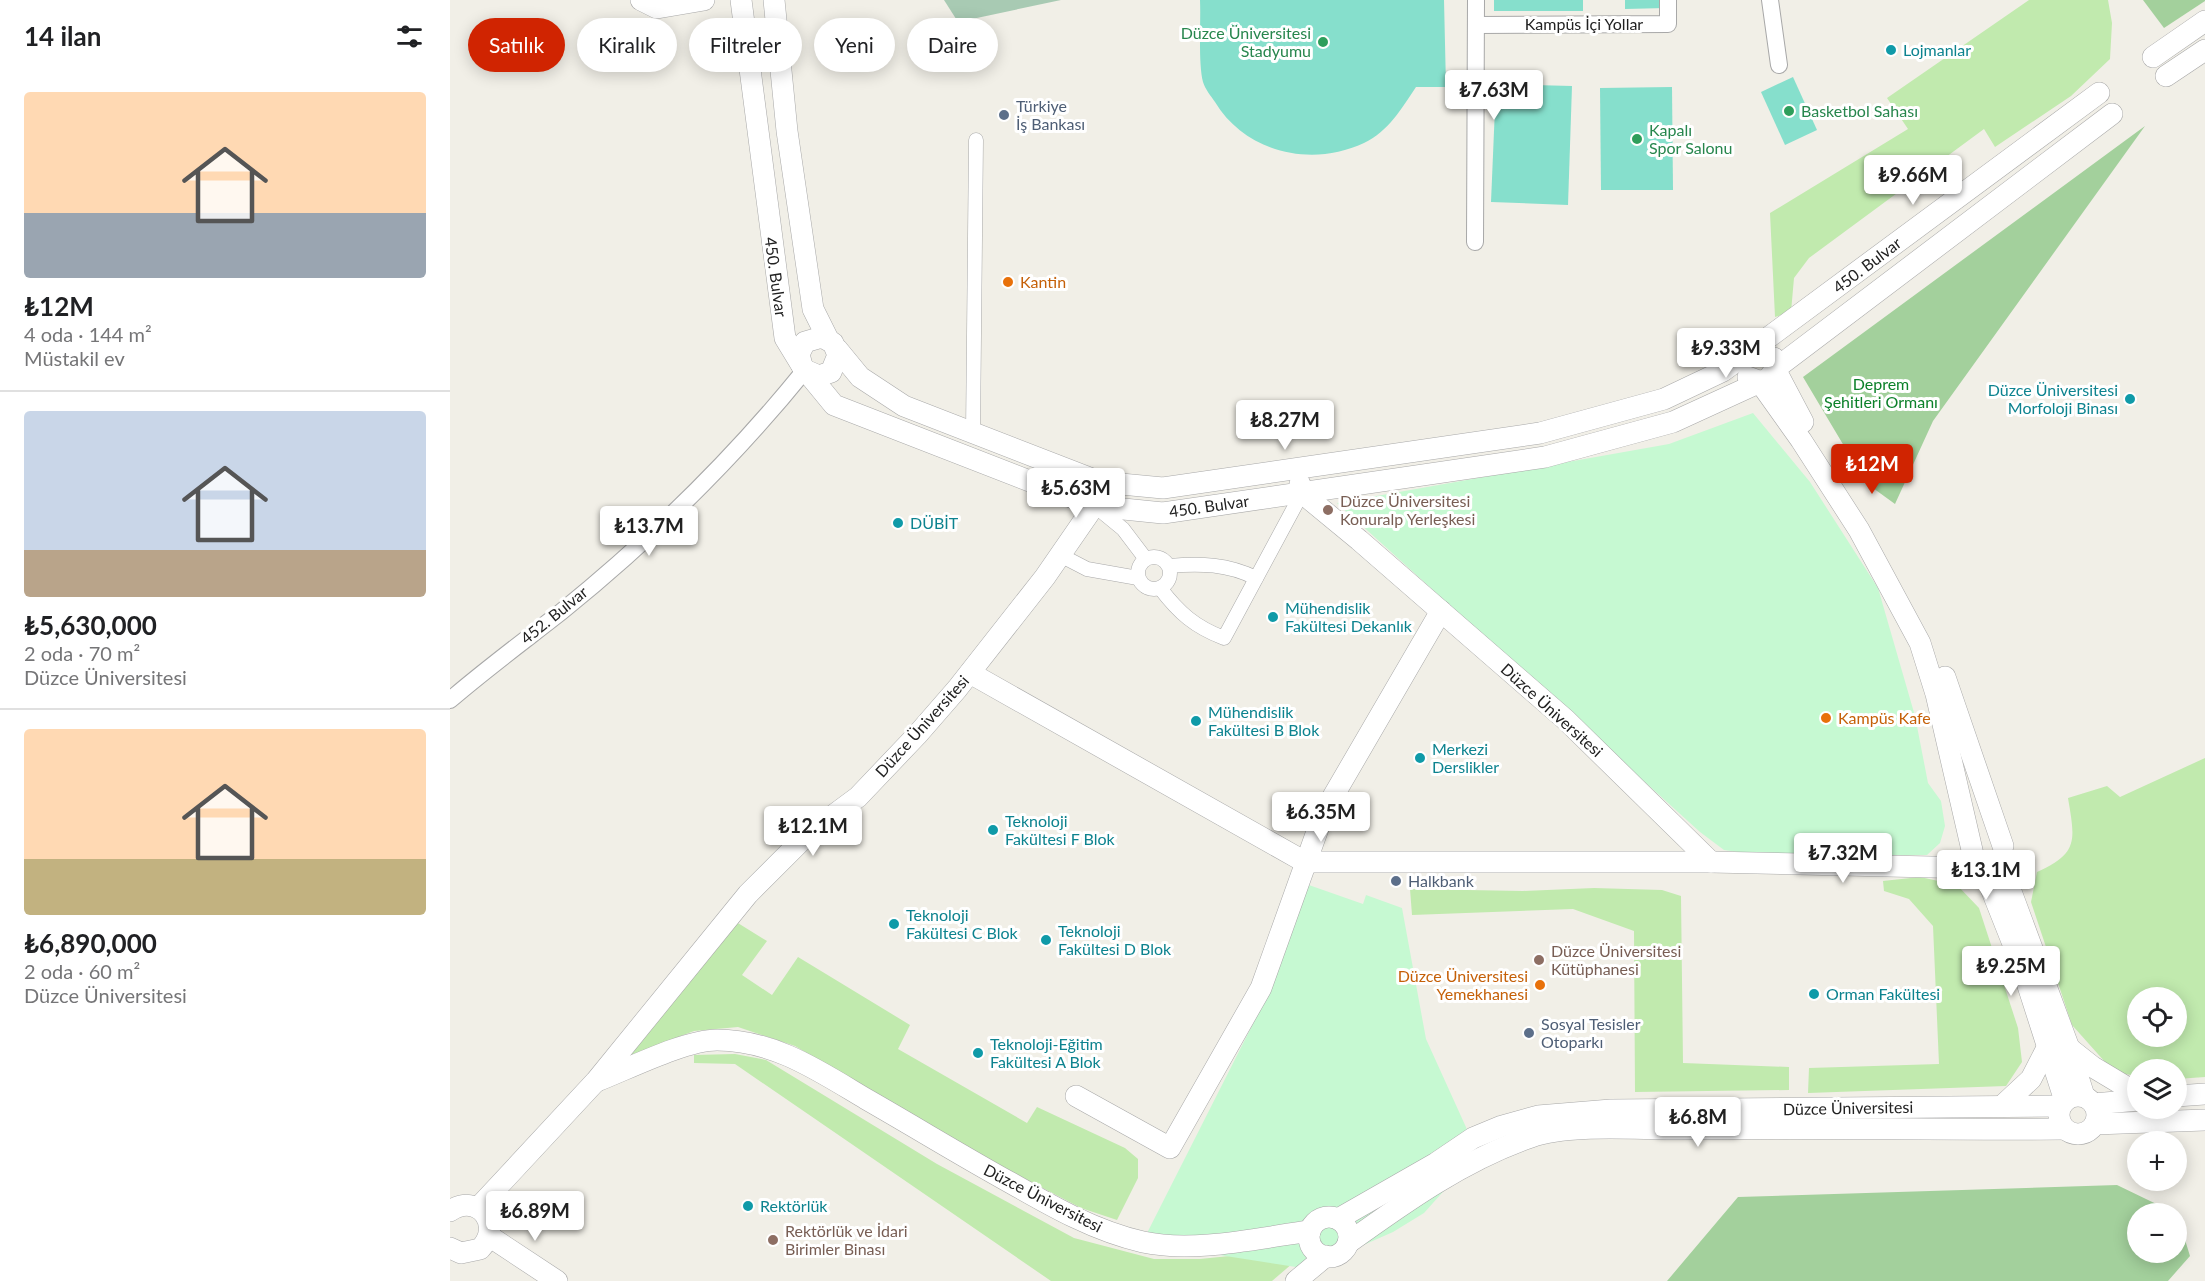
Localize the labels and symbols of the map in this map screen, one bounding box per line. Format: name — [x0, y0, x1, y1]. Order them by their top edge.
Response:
street label: Kampüs İçi Yollar — [1525, 14, 1643, 33]
place label: Düzce Üniversitesi Stadyumu — [1181, 23, 1311, 60]
marker: Düzce Üniversitesi Stadyumu — [1316, 35, 1330, 49]
place label: Lojmanlar — [1903, 40, 1971, 59]
marker: Lojmanlar — [1884, 43, 1898, 57]
pin: ₺7.63M — [1445, 70, 1543, 121]
place label: Türkiye İş Bankası — [1016, 96, 1085, 133]
place label: Basketbol Sahası — [1801, 101, 1918, 120]
marker: Basketbol Sahası — [1782, 104, 1796, 118]
marker: Türkiye İş Bankası — [997, 108, 1011, 122]
place label: Kapalı Spor Salonu — [1649, 120, 1732, 157]
marker: Kapalı Spor Salonu — [1630, 132, 1644, 146]
pin: ₺9.66M — [1864, 155, 1962, 206]
street label: 450. Bulvar — [1829, 233, 1905, 296]
street label: 450. Bulvar — [761, 236, 792, 318]
place label: Kantin — [1020, 272, 1066, 291]
marker: Kantin — [1001, 275, 1015, 289]
pin: ₺9.33M — [1677, 328, 1775, 379]
park label: Deprem Şehitleri Ormanı — [1824, 374, 1938, 411]
place label: Düzce Üniversitesi Morfoloji Binası — [1988, 380, 2118, 417]
marker: Düzce Üniversitesi Morfoloji Binası — [2123, 392, 2137, 406]
pin: ₺8.27M — [1236, 400, 1334, 451]
pin: ₺12M — [1836, 444, 1908, 495]
pin: ₺5.63M — [1027, 468, 1125, 519]
street label: 450. Bulvar — [1168, 490, 1250, 521]
place label: Düzce Üniversitesi Konuralp Yerleşkesi — [1340, 491, 1475, 528]
marker: Düzce Üniversitesi Konuralp Yerleşkesi — [1321, 503, 1335, 517]
pin: ₺13.7M — [600, 506, 698, 557]
place label: DÜBİT — [910, 513, 959, 532]
marker: DÜBİT — [891, 516, 905, 530]
street label: 452. Bulvar — [516, 582, 591, 647]
place label: Mühendislik Fakültesi Dekanlık — [1285, 598, 1413, 635]
marker: Mühendislik Fakültesi Dekanlık — [1266, 610, 1280, 624]
street label: Düzce Üniversitesi — [1498, 659, 1607, 760]
street label: Düzce Üniversitesi — [871, 671, 972, 780]
place label: Mühendislik Fakültesi B Blok — [1208, 702, 1320, 739]
place label: Kampüs Kafe — [1838, 708, 1931, 727]
marker: Kampüs Kafe — [1819, 711, 1833, 725]
marker: Mühendislik Fakültesi B Blok — [1189, 714, 1203, 728]
place label: Merkezi Derslikler — [1432, 739, 1499, 776]
marker: Merkezi Derslikler — [1413, 751, 1427, 765]
pin: ₺6.35M — [1272, 792, 1370, 843]
pin: ₺12.1M — [764, 806, 862, 857]
place label: Teknoloji Fakültesi F Blok — [1005, 811, 1116, 848]
marker: Teknoloji Fakültesi F Blok — [986, 823, 1000, 837]
pin: ₺7.32M — [1794, 833, 1892, 884]
pin: ₺13.1M — [1937, 850, 2035, 901]
place label: Halkbank — [1408, 871, 1475, 890]
marker: Halkbank — [1389, 874, 1403, 888]
place label: Teknoloji Fakültesi C Blok — [906, 905, 1019, 942]
marker: Teknoloji Fakültesi C Blok — [887, 917, 901, 931]
place label: Teknoloji Fakültesi D Blok — [1058, 921, 1172, 958]
marker: Teknoloji Fakültesi D Blok — [1039, 933, 1053, 947]
place label: Düzce Üniversitesi Kütüphanesi — [1551, 941, 1681, 978]
pin: ₺9.25M — [1962, 946, 2060, 997]
marker: Düzce Üniversitesi Kütüphanesi — [1532, 953, 1546, 967]
place label: Düzce Üniversitesi Yemekhanesi — [1398, 966, 1528, 1003]
marker: Düzce Üniversitesi Yemekhanesi — [1533, 978, 1547, 992]
place label: Orman Fakültesi — [1826, 984, 1940, 1003]
marker: Orman Fakültesi — [1807, 987, 1821, 1001]
place label: Sosyal Tesisler Otoparkı — [1541, 1014, 1641, 1051]
marker: Sosyal Tesisler Otoparkı — [1522, 1026, 1536, 1040]
place label: Teknoloji-Eğitim Fakültesi A Blok — [990, 1034, 1103, 1071]
marker: Teknoloji-Eğitim Fakültesi A Blok — [971, 1046, 985, 1060]
pin: ₺6.8M — [1656, 1097, 1740, 1148]
street label: Düzce Üniversitesi — [1783, 1097, 1913, 1118]
street label: Düzce Üniversitesi — [981, 1160, 1106, 1236]
pin: ₺6.89M — [486, 1191, 584, 1242]
place label: Rektörlük — [760, 1196, 828, 1215]
marker: Rektörlük — [741, 1199, 755, 1213]
place label: Rektörlük ve İdari Birimler Binası — [785, 1221, 908, 1258]
marker: Rektörlük ve İdari Birimler Binası — [766, 1233, 780, 1247]

